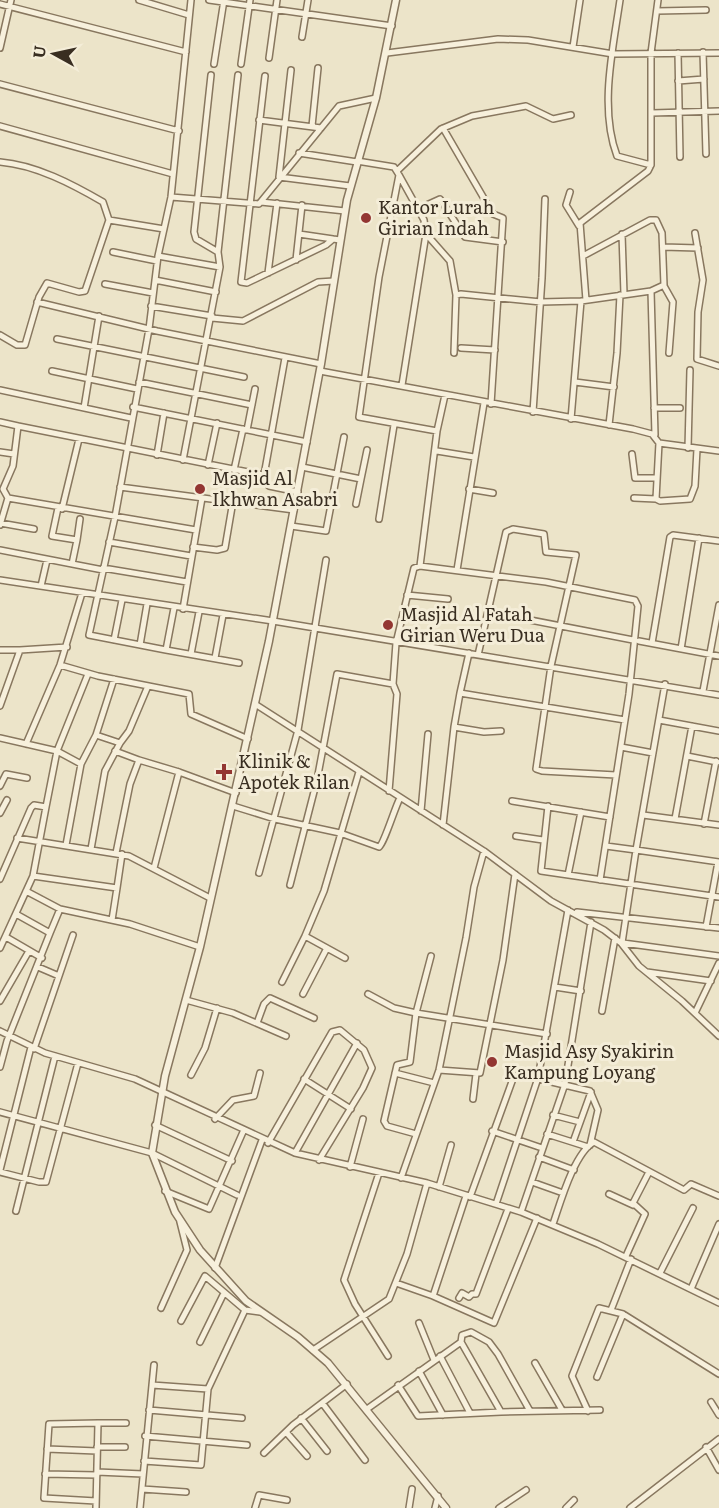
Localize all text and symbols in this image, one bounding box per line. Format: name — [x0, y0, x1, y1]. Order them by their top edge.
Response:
north arrow — [24, 24, 84, 84]
text: U — [25, 43, 51, 60]
place label: Kantor Lurah Girian Indah — [378, 193, 495, 241]
marker: Kantor Lurah Girian Indah — [359, 211, 373, 225]
place label: Masjid Al Ikhwan Asabri — [212, 464, 338, 512]
marker: Masjid Al Ikhwan Asabri — [193, 482, 207, 496]
place label: Masjid Al Fatah Girian Weru Dua — [400, 600, 545, 648]
marker: Masjid Al Fatah Girian Weru Dua — [381, 618, 395, 632]
place label: Klinik & Apotek Rilan — [238, 747, 350, 795]
marker: Klinik & Apotek Rilan — [215, 763, 233, 781]
place label: Masjid Asy Syakirin Kampung Loyang — [504, 1037, 674, 1085]
marker: Masjid Asy Syakirin Kampung Loyang — [485, 1055, 499, 1069]

